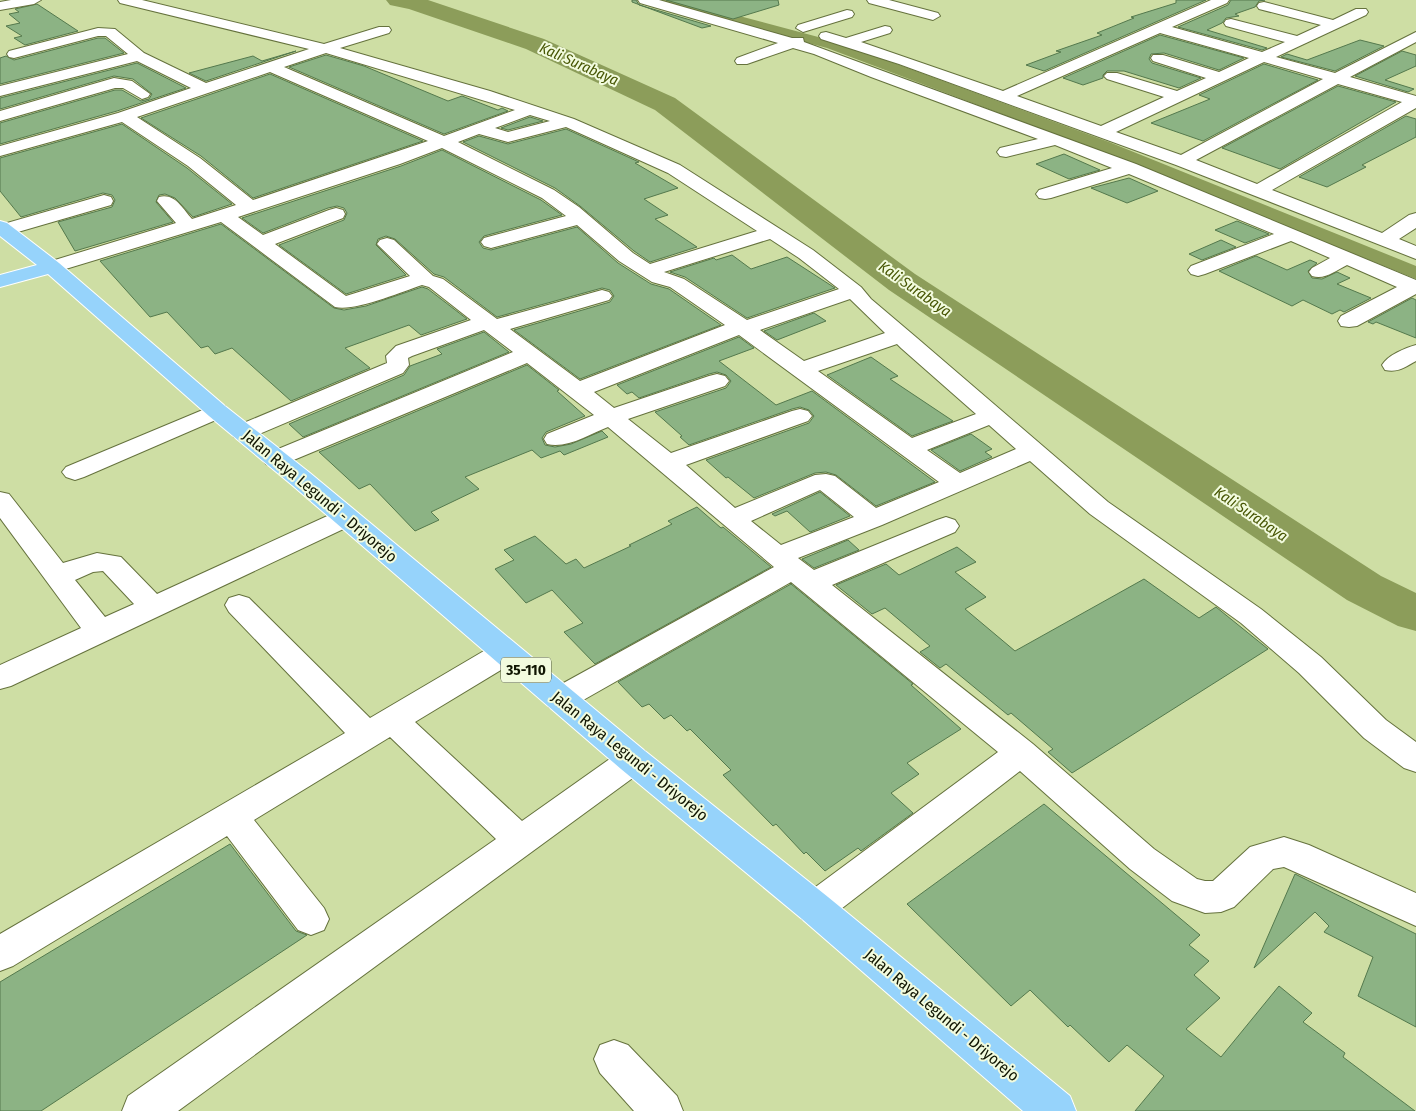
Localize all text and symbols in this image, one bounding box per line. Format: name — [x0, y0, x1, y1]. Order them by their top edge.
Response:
water label: Kali Surabaya — [537, 39, 621, 89]
water label: Kali Surabaya — [875, 257, 955, 321]
street label: Jalan Raya Legundi - Driyorejo — [239, 426, 401, 566]
water label: Kali Surabaya — [1211, 483, 1291, 545]
road number: 35-110 — [501, 658, 551, 682]
street label: Jalan Raya Legundi - Driyorejo — [548, 687, 712, 825]
street label: Jalan Raya Legundi - Driyorejo — [861, 945, 1023, 1085]

